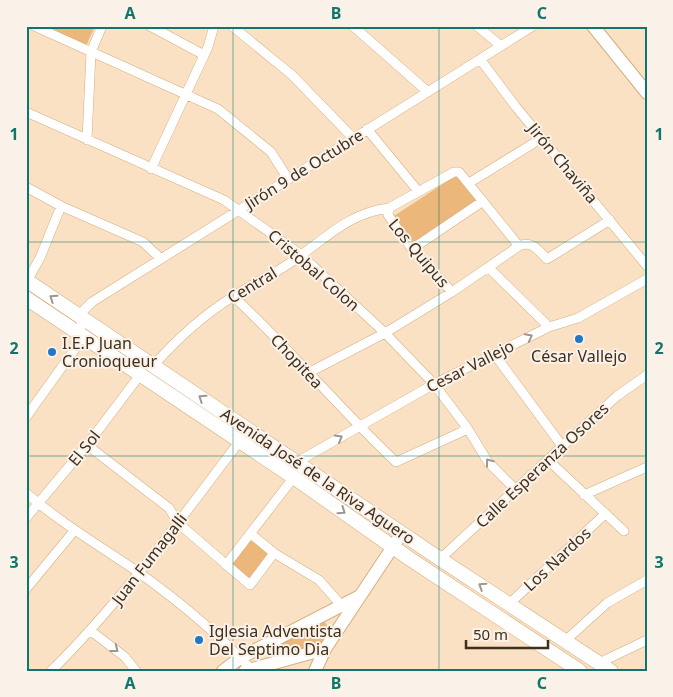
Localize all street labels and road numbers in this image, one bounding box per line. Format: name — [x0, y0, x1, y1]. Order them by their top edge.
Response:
street label: Jirón Chaviña — [522, 117, 603, 208]
street label: Jirón 9 de Octubre — [239, 124, 367, 215]
street label: Los Quipus — [384, 214, 454, 292]
street label: Cristobal Colon — [264, 224, 364, 316]
street label: Central — [223, 262, 281, 308]
street label: Chopitea — [266, 329, 328, 393]
street label: Cesar Vallejo — [422, 334, 518, 398]
street label: Calle Esperanza Osores — [471, 397, 613, 533]
street label: Avenida José de la Riva Aguero — [217, 403, 419, 549]
street label: El Sol — [63, 426, 105, 470]
street label: Juan Fumagalli — [105, 509, 192, 611]
street label: Los Nardos — [519, 522, 595, 596]

